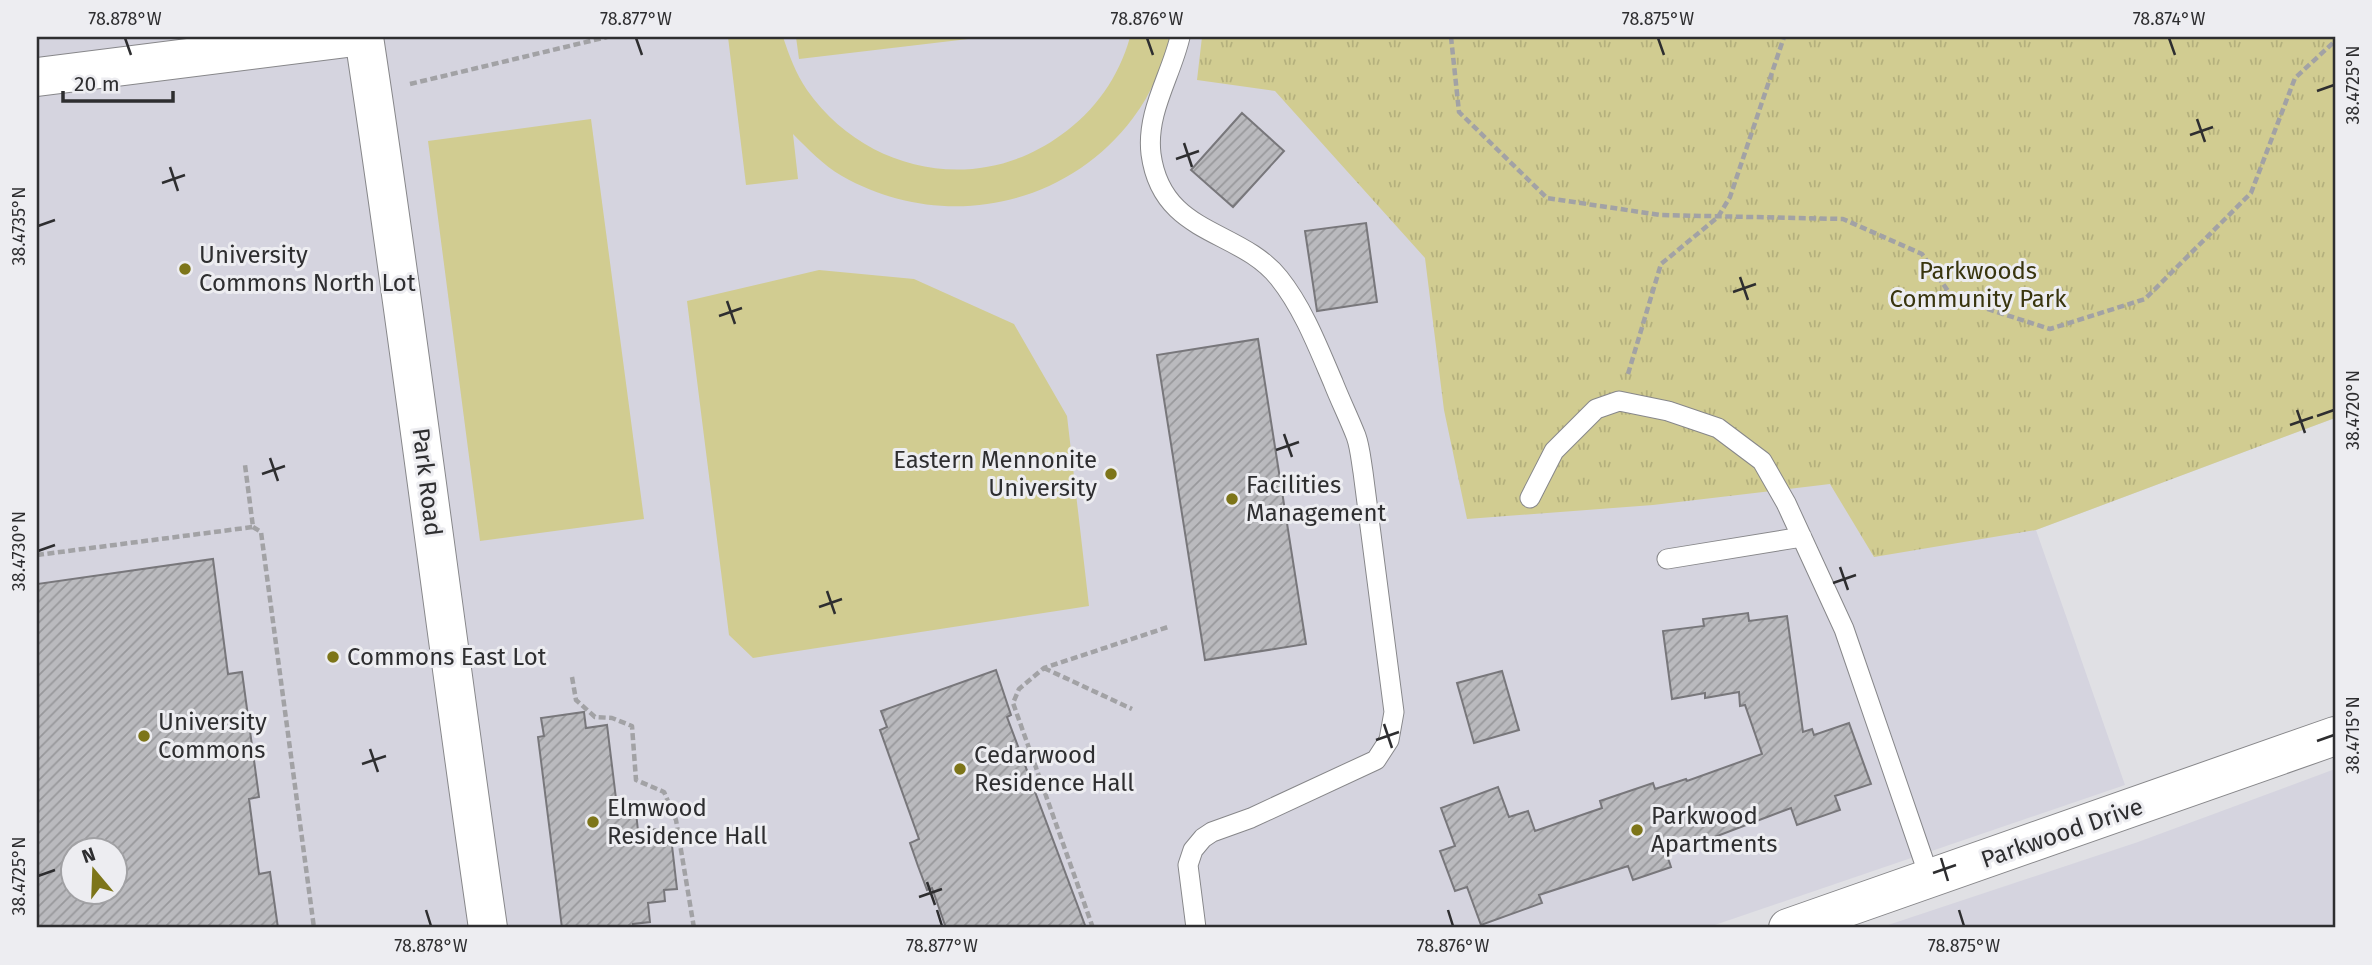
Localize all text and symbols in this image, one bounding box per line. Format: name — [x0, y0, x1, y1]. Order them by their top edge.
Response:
text: 78.878°W — [88, 8, 162, 30]
text: 78.877°W — [600, 8, 672, 30]
text: 78.876°W — [1111, 8, 1184, 30]
text: 78.875°W — [1622, 8, 1694, 30]
text: 78.874°W — [2133, 8, 2205, 30]
text: 38.4725°N — [2342, 46, 2364, 124]
scale bar — [63, 60, 173, 104]
text: 20 m — [74, 71, 120, 97]
text: 38.4735°N — [8, 186, 30, 266]
place label: University Commons North Lot — [199, 241, 416, 297]
park label: Parkwoods Community Park — [1890, 257, 2067, 313]
marker: University Commons North Lot — [177, 261, 193, 277]
text: 38.4720°N — [2342, 370, 2364, 450]
street label: Park Road — [406, 426, 448, 538]
place label: Eastern Mennonite University — [893, 446, 1097, 502]
marker: Eastern Mennonite University — [1103, 466, 1119, 482]
place label: Facilities Management — [1246, 471, 1386, 527]
marker: Facilities Management — [1224, 491, 1240, 507]
text: 38.4730°N — [8, 511, 30, 591]
place label: Commons East Lot — [347, 643, 547, 671]
marker: Commons East Lot — [325, 649, 341, 665]
text: 38.4715°N — [2342, 696, 2364, 774]
place label: University Commons — [158, 708, 267, 764]
marker: University Commons — [136, 728, 152, 744]
place label: Cedarwood Residence Hall — [974, 741, 1134, 797]
marker: Cedarwood Residence Hall — [952, 761, 968, 777]
street label: Parkwood Drive — [1977, 792, 2147, 874]
place label: Elmwood Residence Hall — [607, 794, 767, 850]
place label: Parkwood Apartments — [1651, 802, 1777, 858]
marker: Elmwood Residence Hall — [585, 814, 601, 830]
marker: Parkwood Apartments — [1629, 822, 1645, 838]
north arrow — [60, 836, 130, 906]
text: 38.4725°N — [8, 837, 30, 915]
text: N — [79, 842, 98, 868]
text: 78.878°W — [394, 935, 468, 957]
text: 78.877°W — [906, 935, 978, 957]
text: 78.876°W — [1417, 935, 1490, 957]
text: 78.875°W — [1928, 935, 2000, 957]

